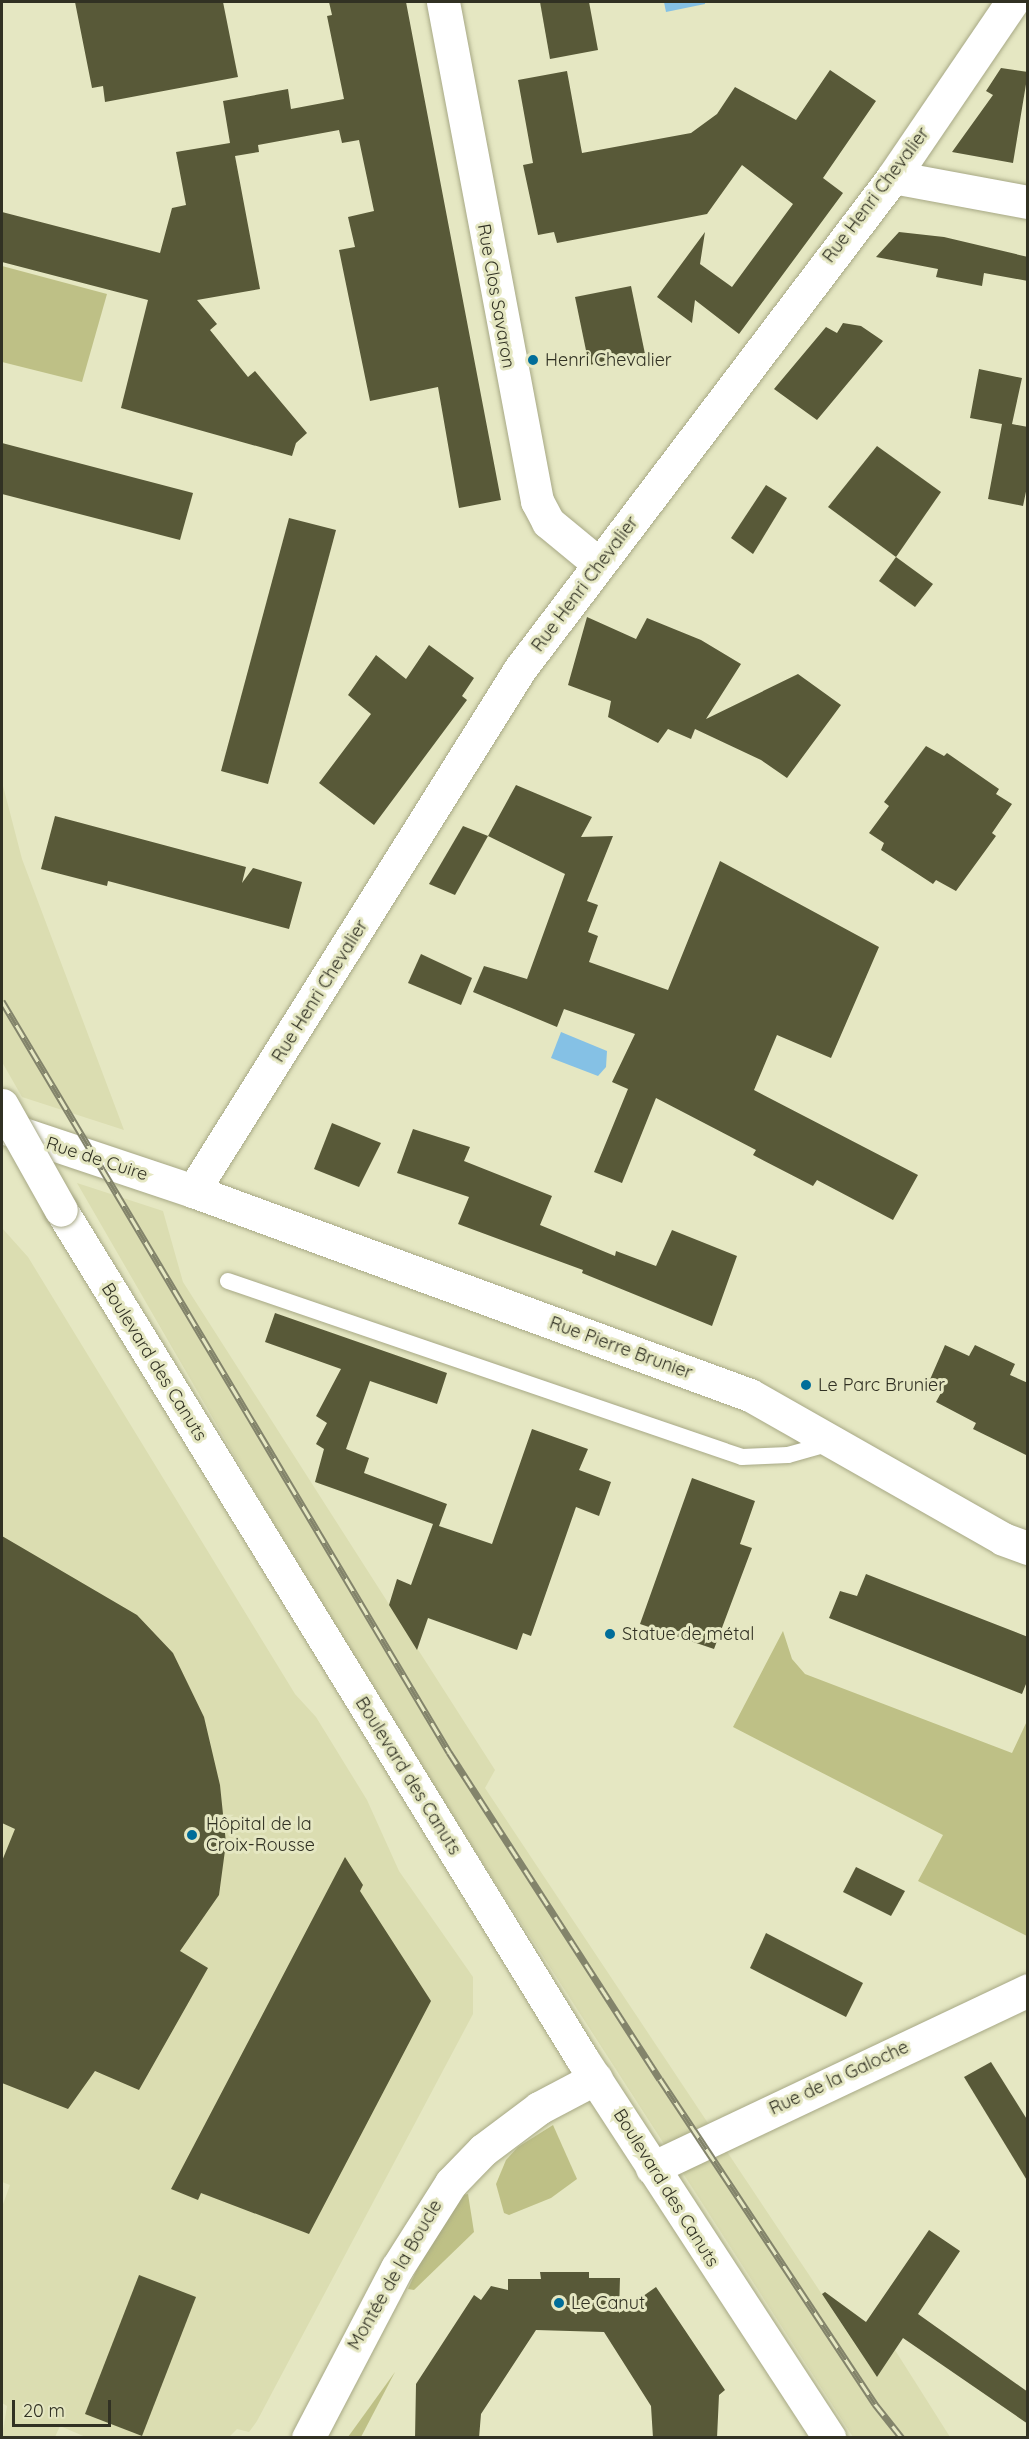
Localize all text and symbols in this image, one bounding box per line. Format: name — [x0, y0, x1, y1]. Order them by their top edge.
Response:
street label: Rue Henri Chevalier — [818, 123, 934, 267]
street label: Rue Clos Savaron — [473, 222, 519, 370]
place label: Henri Chevalier — [545, 349, 672, 371]
marker: Henri Chevalier — [526, 353, 540, 367]
street label: Rue Henri Chevalier — [527, 512, 643, 656]
street label: Rue Henri Chevalier — [267, 916, 373, 1066]
street label: Rue de Cuire — [43, 1132, 151, 1186]
street label: Boulevard des Canuts — [97, 1279, 211, 1445]
street label: Rue Pierre Brunier — [546, 1312, 696, 1384]
place label: Le Parc Brunier — [818, 1374, 945, 1396]
marker: Le Parc Brunier — [799, 1378, 813, 1392]
place label: Statue de métal — [622, 1623, 754, 1645]
marker: Statue de métal — [603, 1627, 617, 1641]
street label: Boulevard des Canuts — [351, 1693, 465, 1859]
place label: Hôpital de la Croix-Rousse — [206, 1814, 315, 1856]
marker: Hôpital de la Croix-Rousse — [183, 1826, 201, 1844]
street label: Rue de la Galoche — [766, 2036, 912, 2120]
street label: Boulevard des Canuts — [609, 2105, 723, 2271]
street label: Montée de la Boucle — [343, 2196, 447, 2354]
place label: Le Canut — [571, 2292, 645, 2314]
marker: Le Canut — [552, 2296, 566, 2310]
scale bar — [15, 2388, 114, 2426]
text: 20 m — [23, 2399, 65, 2422]

